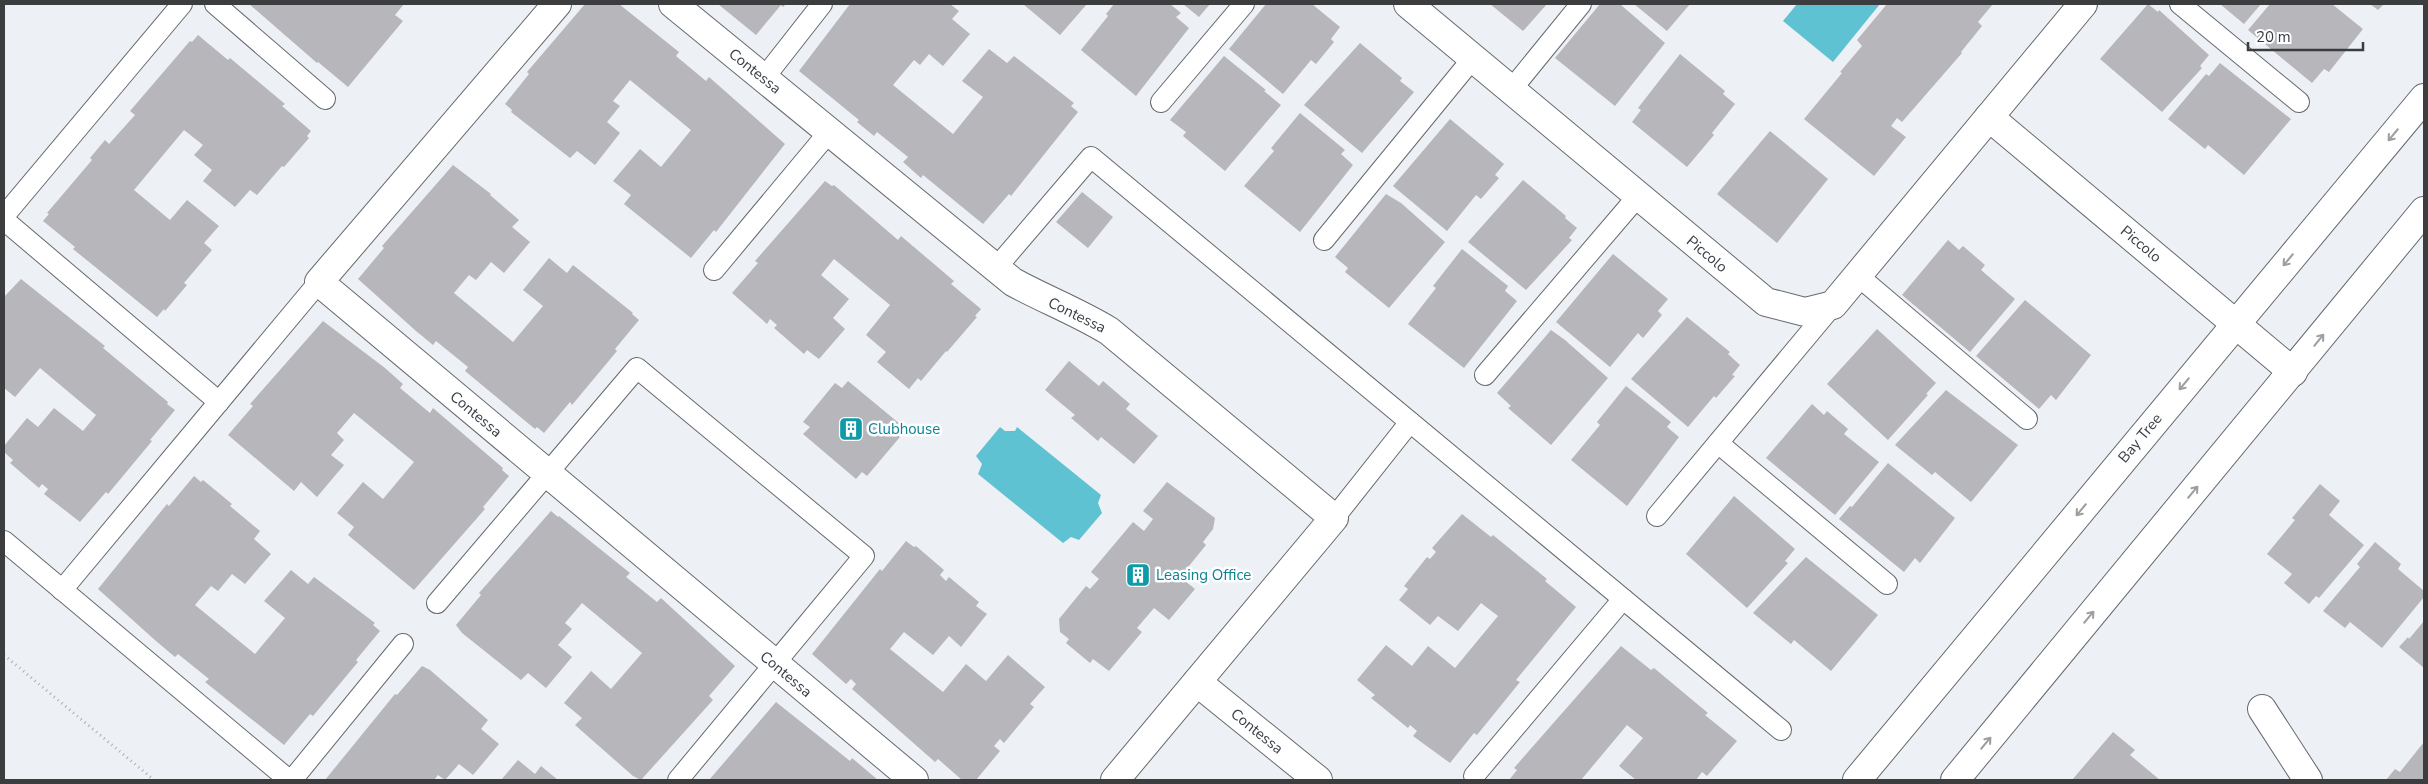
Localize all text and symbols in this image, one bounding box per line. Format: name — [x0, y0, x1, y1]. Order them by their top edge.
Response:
scale bar — [2248, 20, 2363, 52]
text: 20 m — [2256, 27, 2291, 47]
street label: Contessa — [725, 44, 785, 98]
one-way arrow — [2388, 128, 2399, 141]
street label: Piccolo — [2116, 221, 2166, 267]
street label: Piccolo — [1682, 231, 1732, 277]
one-way arrow — [2283, 253, 2294, 266]
street label: Contessa — [1045, 292, 1109, 338]
one-way arrow — [2313, 334, 2324, 347]
one-way arrow — [2179, 378, 2190, 391]
street label: Contessa — [446, 386, 506, 442]
street label: Bay Tree — [2113, 409, 2167, 467]
building icon: Clubhouse — [838, 416, 864, 442]
place label: Clubhouse — [868, 419, 940, 439]
one-way arrow — [2187, 486, 2198, 499]
one-way arrow — [2075, 503, 2086, 516]
building icon: Leasing Office — [1125, 562, 1151, 588]
place label: Leasing Office — [1156, 565, 1251, 585]
one-way arrow — [2084, 611, 2095, 624]
street label: Contessa — [756, 646, 816, 702]
street label: Contessa — [1227, 704, 1287, 758]
one-way arrow — [1980, 736, 1991, 749]

